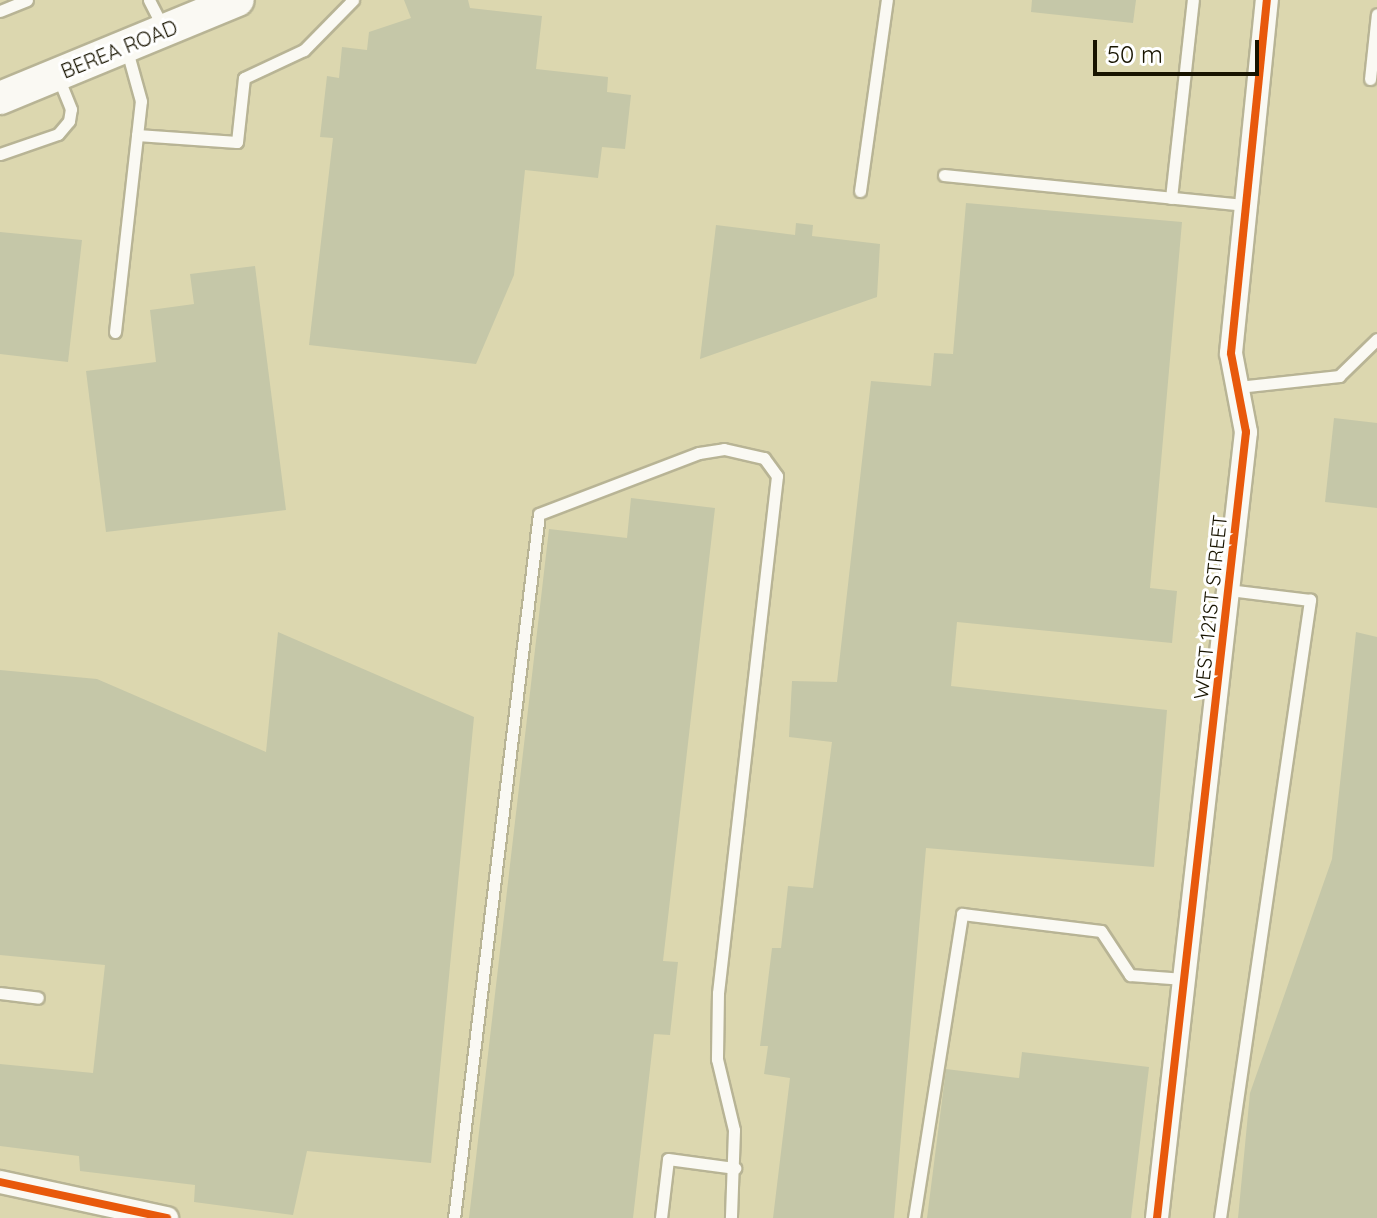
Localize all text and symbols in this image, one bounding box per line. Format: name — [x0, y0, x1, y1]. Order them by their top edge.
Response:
street label: BEREA ROAD — [57, 15, 181, 83]
scale bar — [1097, 24, 1263, 74]
text: 50 m — [1107, 39, 1163, 69]
street label: WEST 121ST STREET — [1188, 513, 1232, 701]

